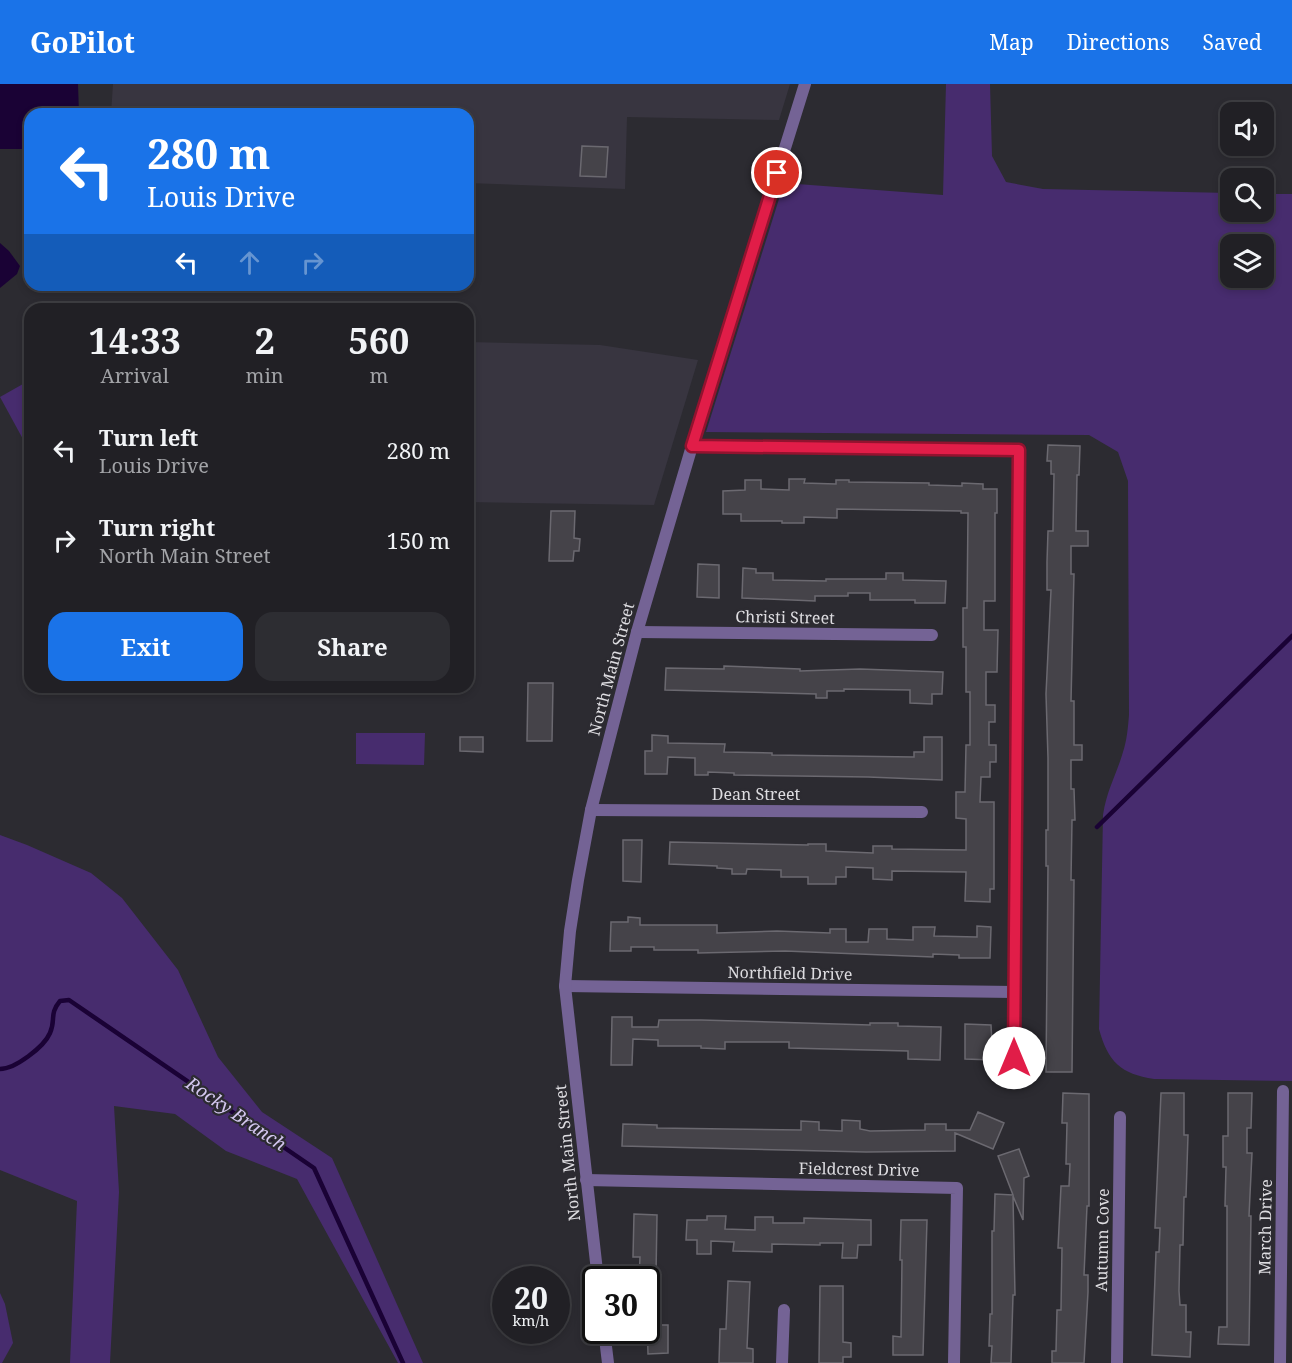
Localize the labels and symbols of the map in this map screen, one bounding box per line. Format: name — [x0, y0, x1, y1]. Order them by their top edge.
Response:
pin — [751, 147, 802, 198]
street label: North Main Street — [583, 600, 639, 738]
street label: Christi Street — [735, 605, 835, 629]
street label: Dean Street — [712, 783, 801, 805]
street label: Northfield Drive — [727, 961, 853, 985]
position arrow — [982, 1026, 1046, 1090]
water label: Rocky Branch — [181, 1070, 292, 1156]
street label: North Main Street — [549, 1083, 585, 1222]
street label: Fieldcrest Drive — [798, 1157, 920, 1181]
street label: March Drive — [1253, 1179, 1277, 1275]
street label: Autumn Cove — [1090, 1188, 1114, 1292]
speed limit sign: 30 — [582, 1266, 660, 1344]

